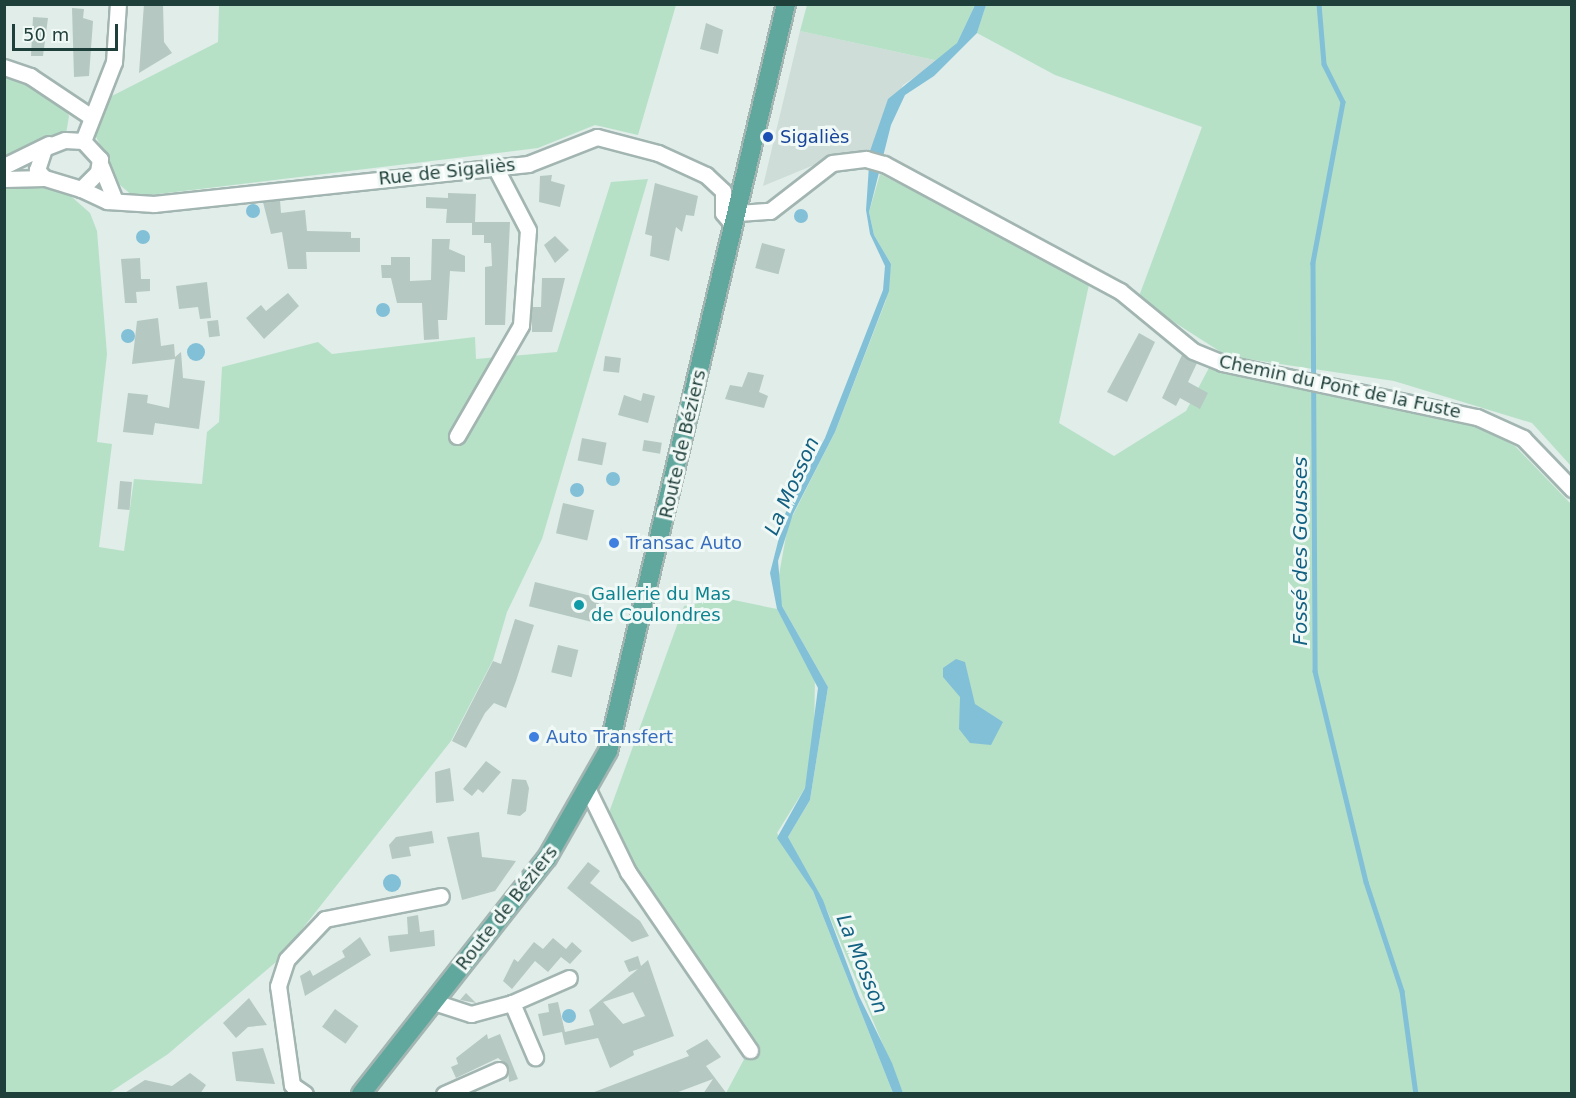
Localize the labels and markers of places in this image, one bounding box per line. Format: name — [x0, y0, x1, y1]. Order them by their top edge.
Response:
place label: Sigaliès — [780, 126, 849, 148]
marker: Sigaliès — [761, 130, 775, 144]
place label: Transac Auto — [626, 532, 742, 554]
marker: Transac Auto — [607, 536, 621, 550]
place label: Gallerie du Mas de Coulondres — [591, 584, 731, 626]
marker: Gallerie du Mas de Coulondres — [572, 598, 586, 612]
place label: Auto Transfert — [546, 726, 673, 748]
marker: Auto Transfert — [527, 730, 541, 744]

